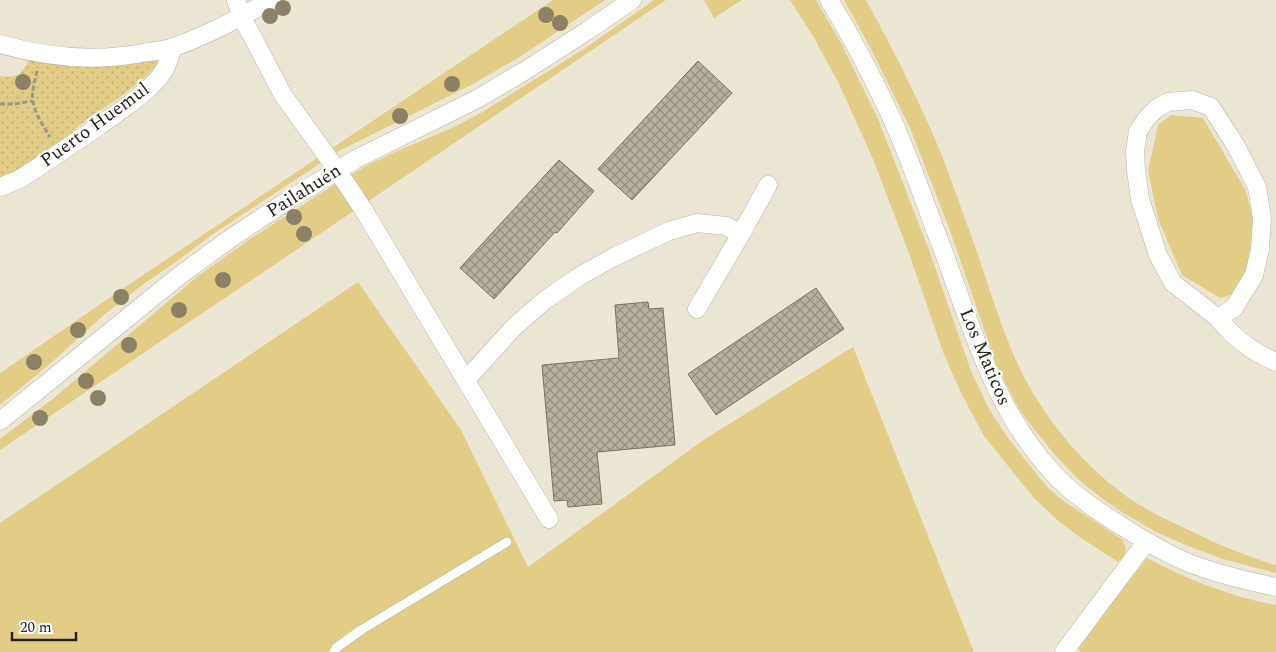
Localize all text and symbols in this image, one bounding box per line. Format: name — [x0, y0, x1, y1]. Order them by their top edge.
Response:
street label: Puerto Huemul — [34, 75, 156, 175]
street label: Pailahuén — [261, 157, 347, 225]
street label: Los Maticos — [952, 304, 1018, 410]
scale bar — [12, 610, 76, 642]
text: 20 m — [20, 616, 52, 639]

